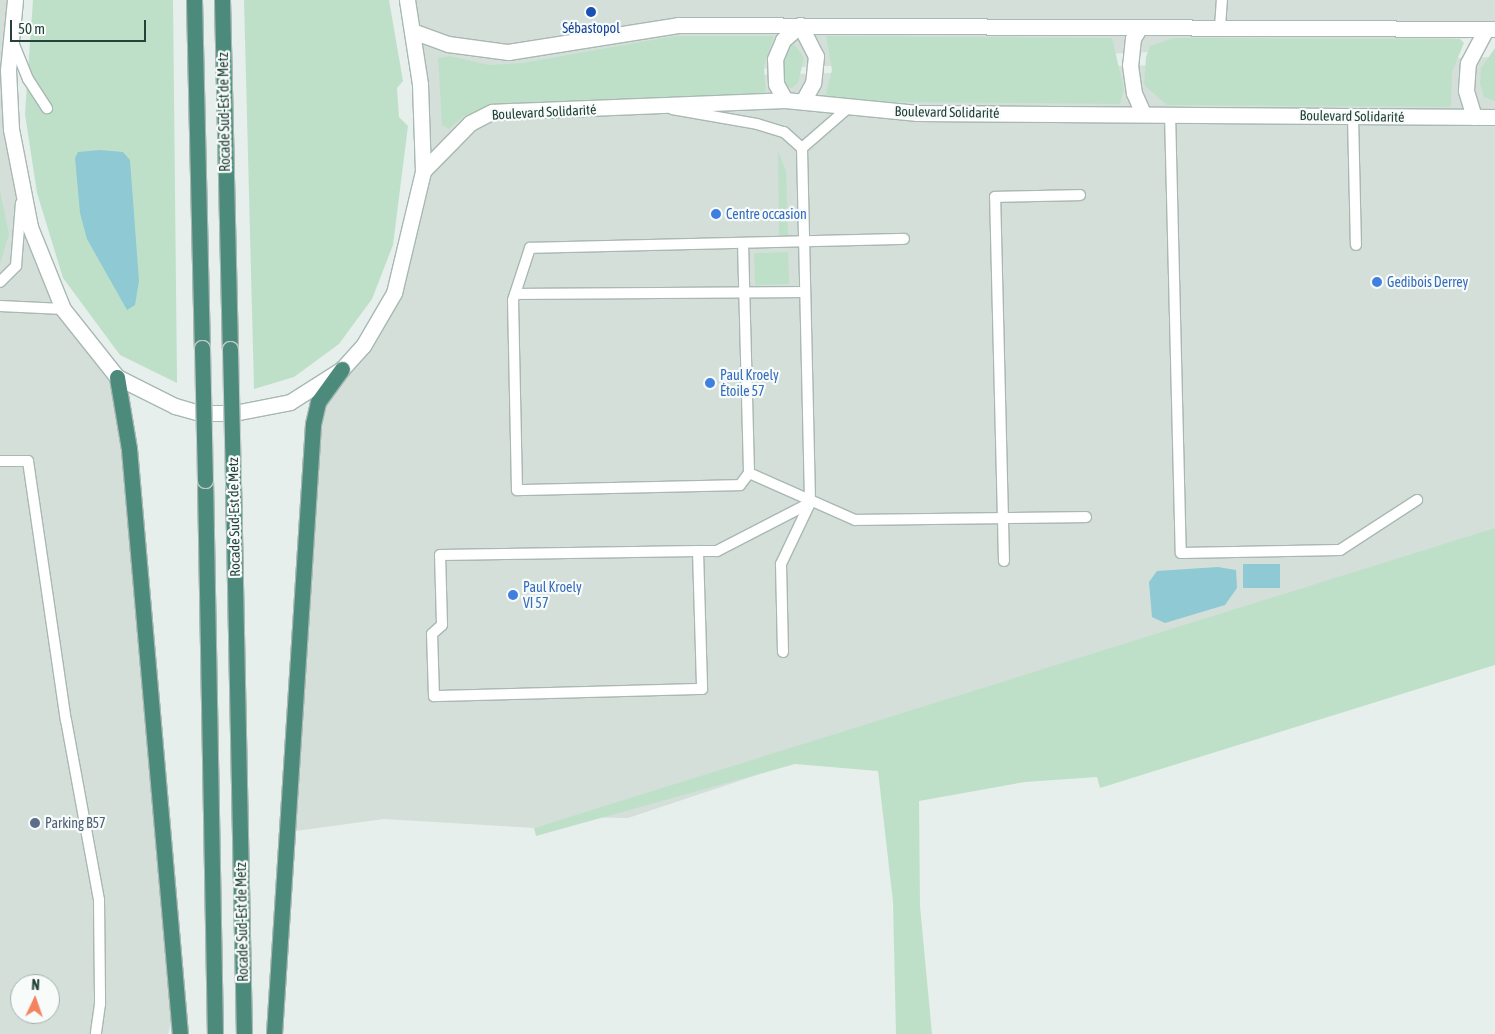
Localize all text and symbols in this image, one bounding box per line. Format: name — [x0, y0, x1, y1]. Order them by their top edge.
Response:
marker: Sébastopol — [585, 6, 597, 18]
scale bar — [12, 10, 149, 42]
text: 50 m — [18, 20, 45, 37]
place label: Sébastopol — [562, 20, 620, 36]
street label: Rocade Sud-Est de Metz — [215, 52, 233, 172]
street label: Boulevard Solidarité — [491, 101, 597, 123]
street label: Boulevard Solidarité — [895, 103, 999, 121]
street label: Boulevard Solidarité — [1300, 107, 1404, 125]
place label: Centre occasion — [726, 206, 807, 222]
marker: Centre occasion — [710, 208, 722, 220]
place label: Gedibois Derrey — [1387, 274, 1468, 290]
marker: Gedibois Derrey — [1371, 276, 1383, 288]
place label: Paul Kroely Étoile 57 — [720, 367, 779, 400]
marker: Paul Kroely Étoile 57 — [704, 377, 716, 389]
street label: Rocade Sud-Est de Metz — [225, 457, 243, 577]
place label: Paul Kroely VI 57 — [523, 579, 582, 612]
marker: Paul Kroely VI 57 — [507, 589, 519, 601]
place label: Parking B57 — [45, 815, 106, 831]
marker: Parking B57 — [29, 817, 41, 829]
street label: Rocade Sud-Est de Metz — [233, 862, 251, 982]
north arrow — [10, 974, 60, 1024]
text: N — [31, 977, 40, 993]

